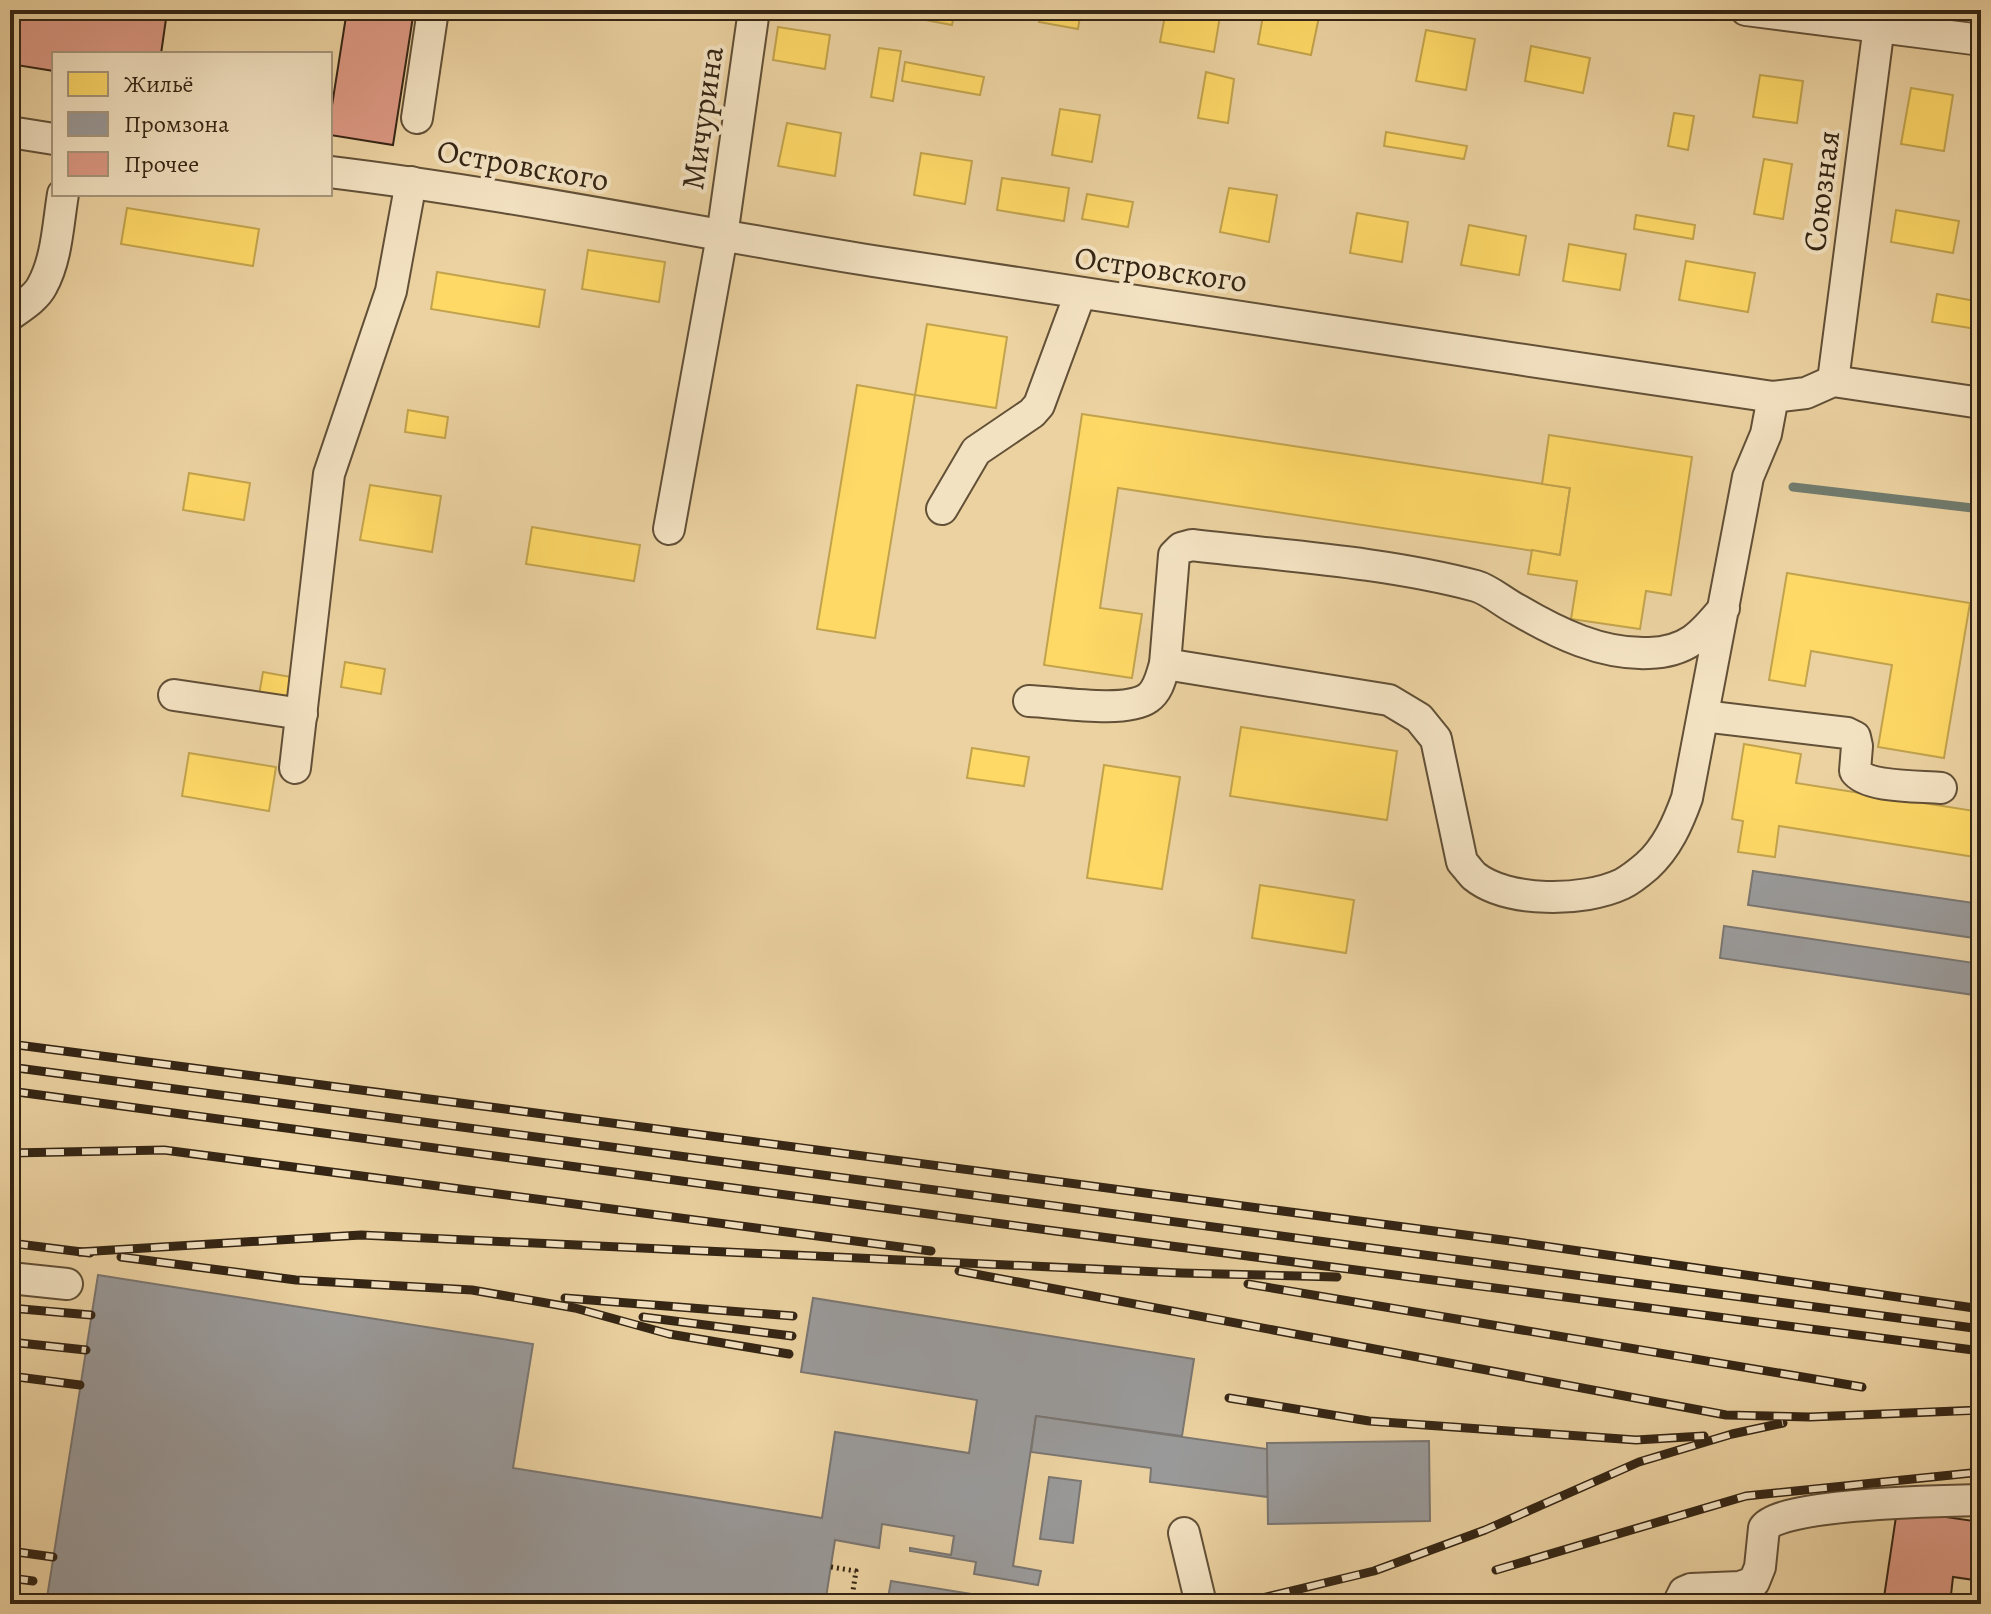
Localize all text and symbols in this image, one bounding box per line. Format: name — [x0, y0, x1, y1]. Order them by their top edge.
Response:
street label: Мичурина — [670, 43, 734, 193]
legend — [52, 52, 332, 196]
text: Жильё — [124, 68, 193, 100]
text: Промзона — [124, 108, 229, 140]
street label: Островского — [434, 128, 612, 202]
street label: Союзная — [1792, 128, 1850, 254]
text: Прочее — [124, 148, 199, 180]
street label: Островского — [1072, 235, 1250, 303]

